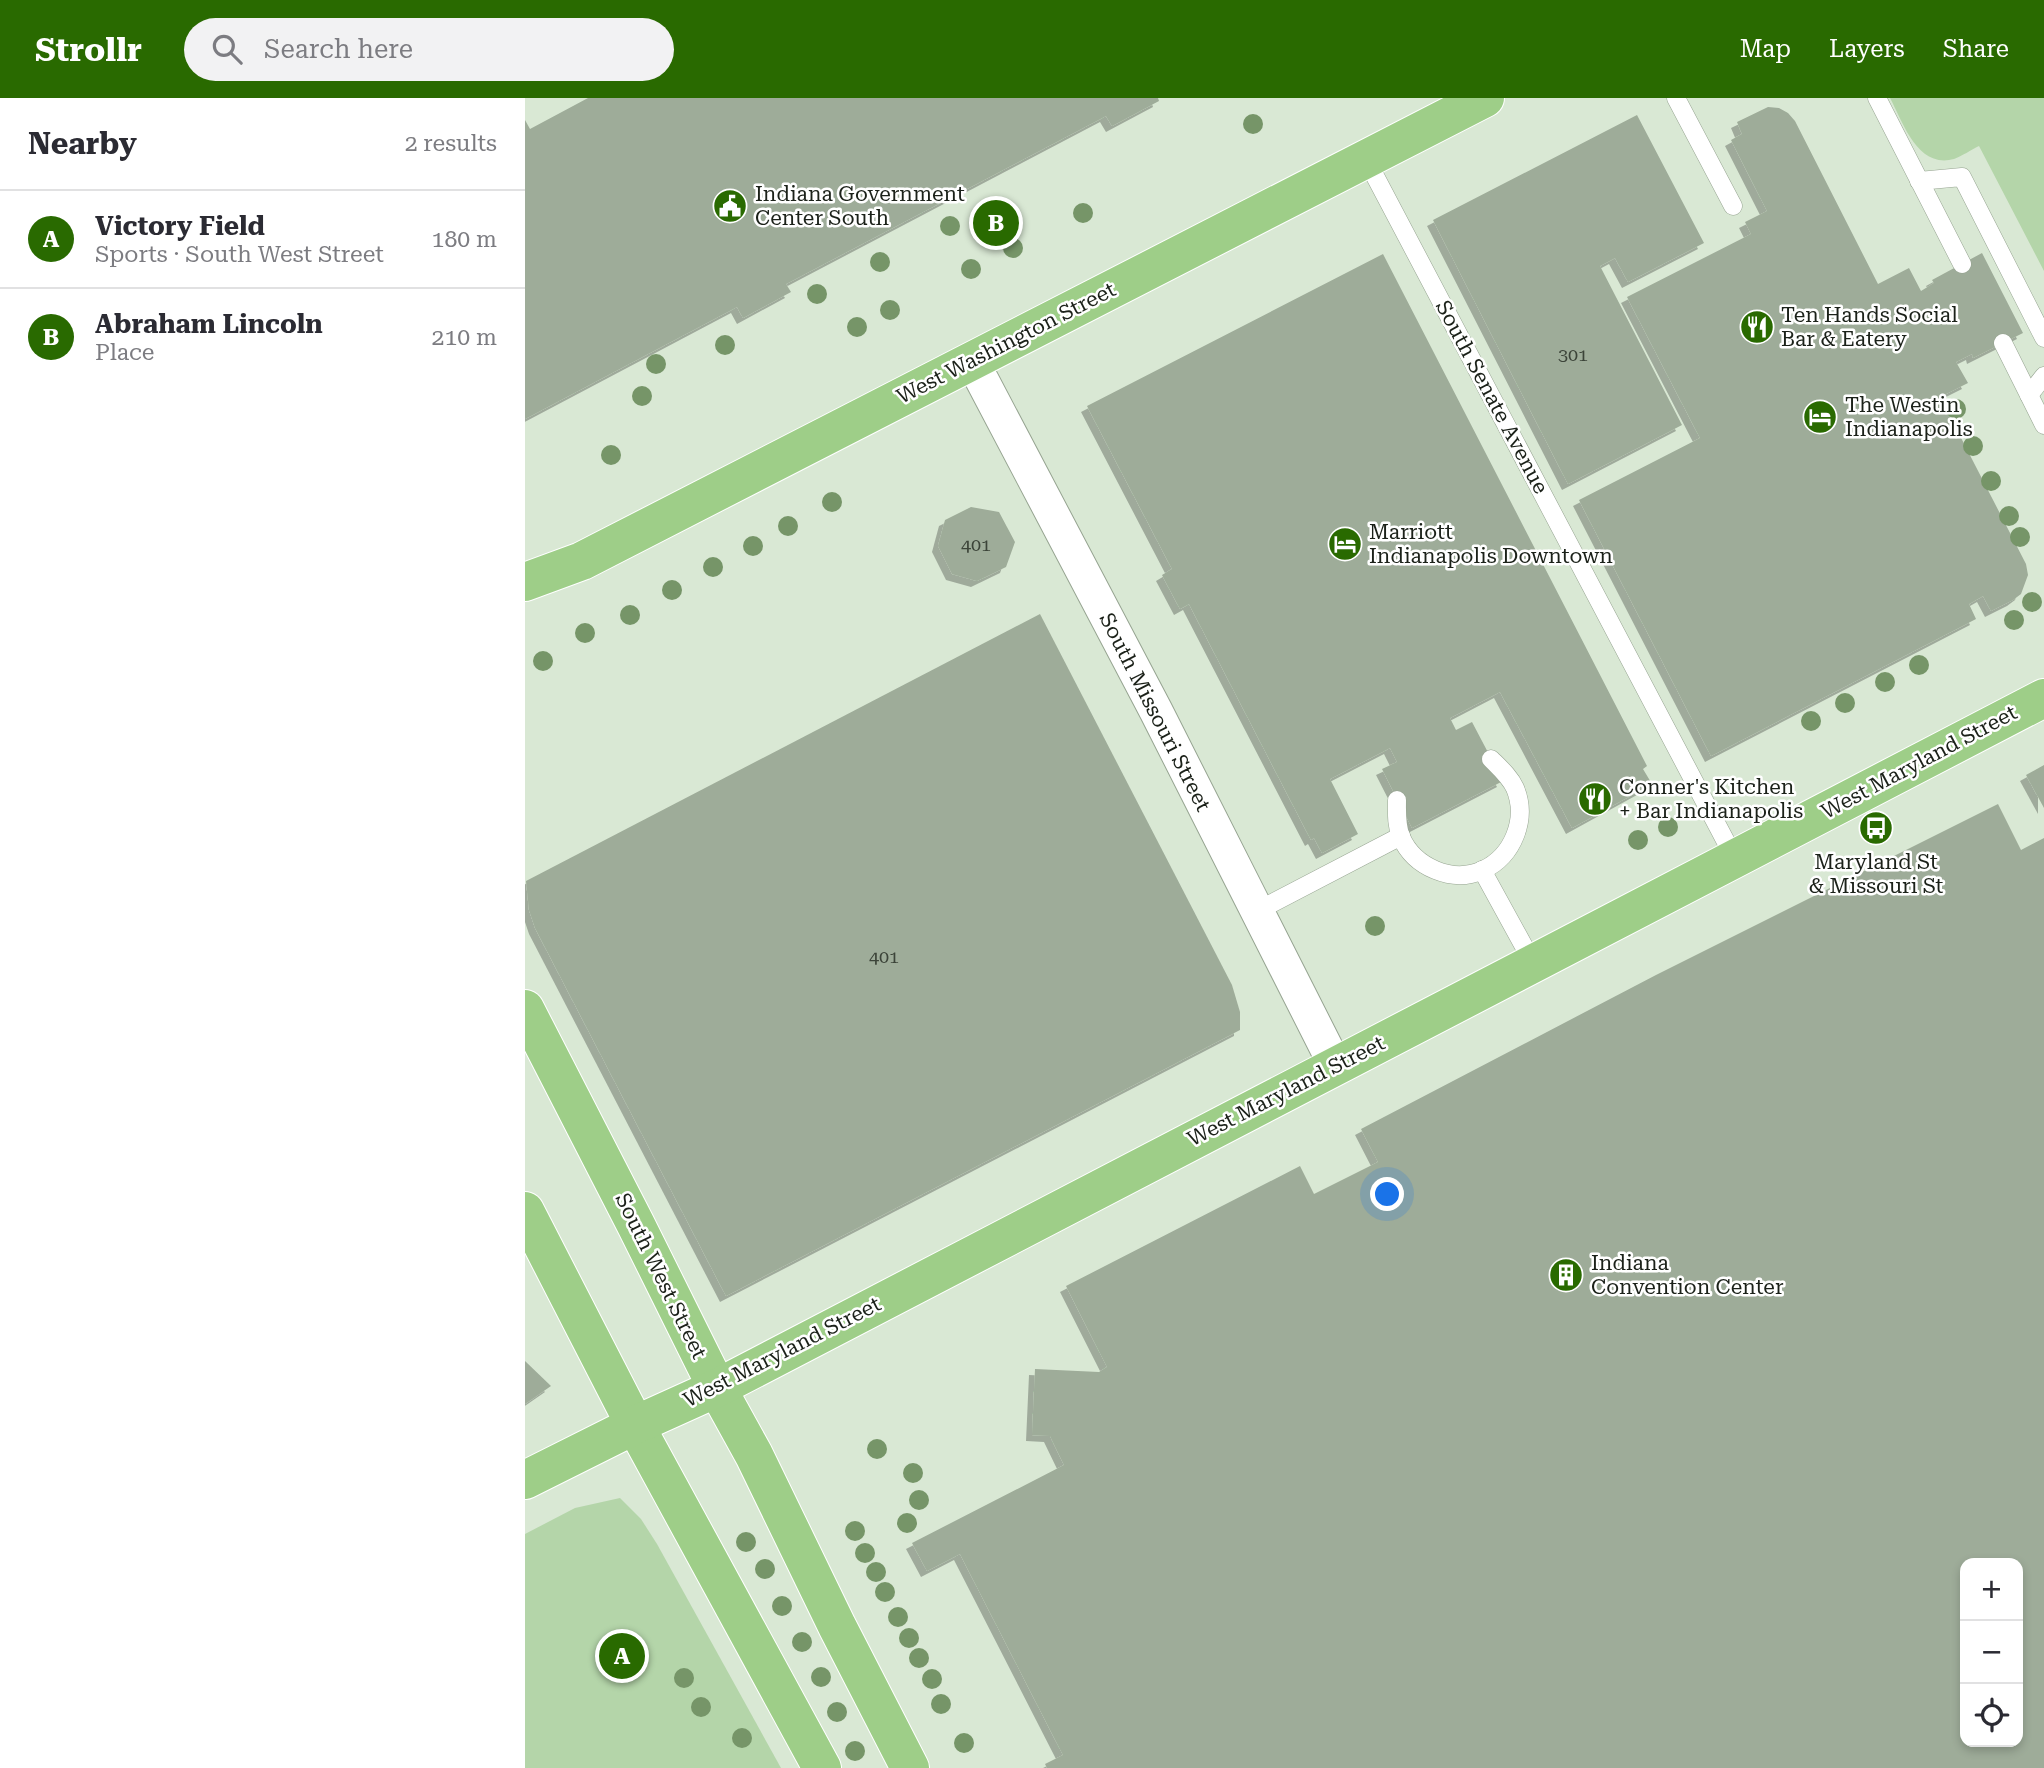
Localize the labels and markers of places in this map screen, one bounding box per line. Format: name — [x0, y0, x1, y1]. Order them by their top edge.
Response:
place label: Indiana Government Center South — [755, 182, 965, 230]
public building icon: Indiana Government Center South — [711, 187, 749, 225]
pin: B — [973, 197, 1019, 249]
place label: Ten Hands Social Bar & Eatery — [1781, 303, 1958, 351]
restaurant icon: Ten Hands Social Bar & Eatery — [1738, 308, 1776, 346]
place label: The Westin Indianapolis — [1845, 393, 1973, 441]
hotel icon: The Westin Indianapolis — [1801, 398, 1839, 436]
place label: Marriott Indianapolis Downtown — [1369, 520, 1613, 568]
hotel icon: Marriott Indianapolis Downtown — [1326, 525, 1364, 563]
place label: Conner's Kitchen + Bar Indianapolis — [1619, 775, 1803, 823]
restaurant icon: Conner's Kitchen + Bar Indianapolis — [1576, 780, 1614, 818]
bus stop icon: Maryland St & Missouri St — [1857, 809, 1895, 847]
place label: Maryland St & Missouri St — [1809, 850, 1944, 898]
place label: Indiana Convention Center — [1591, 1251, 1784, 1299]
building icon: Indiana Convention Center — [1547, 1256, 1585, 1294]
pin: A — [599, 1630, 645, 1682]

